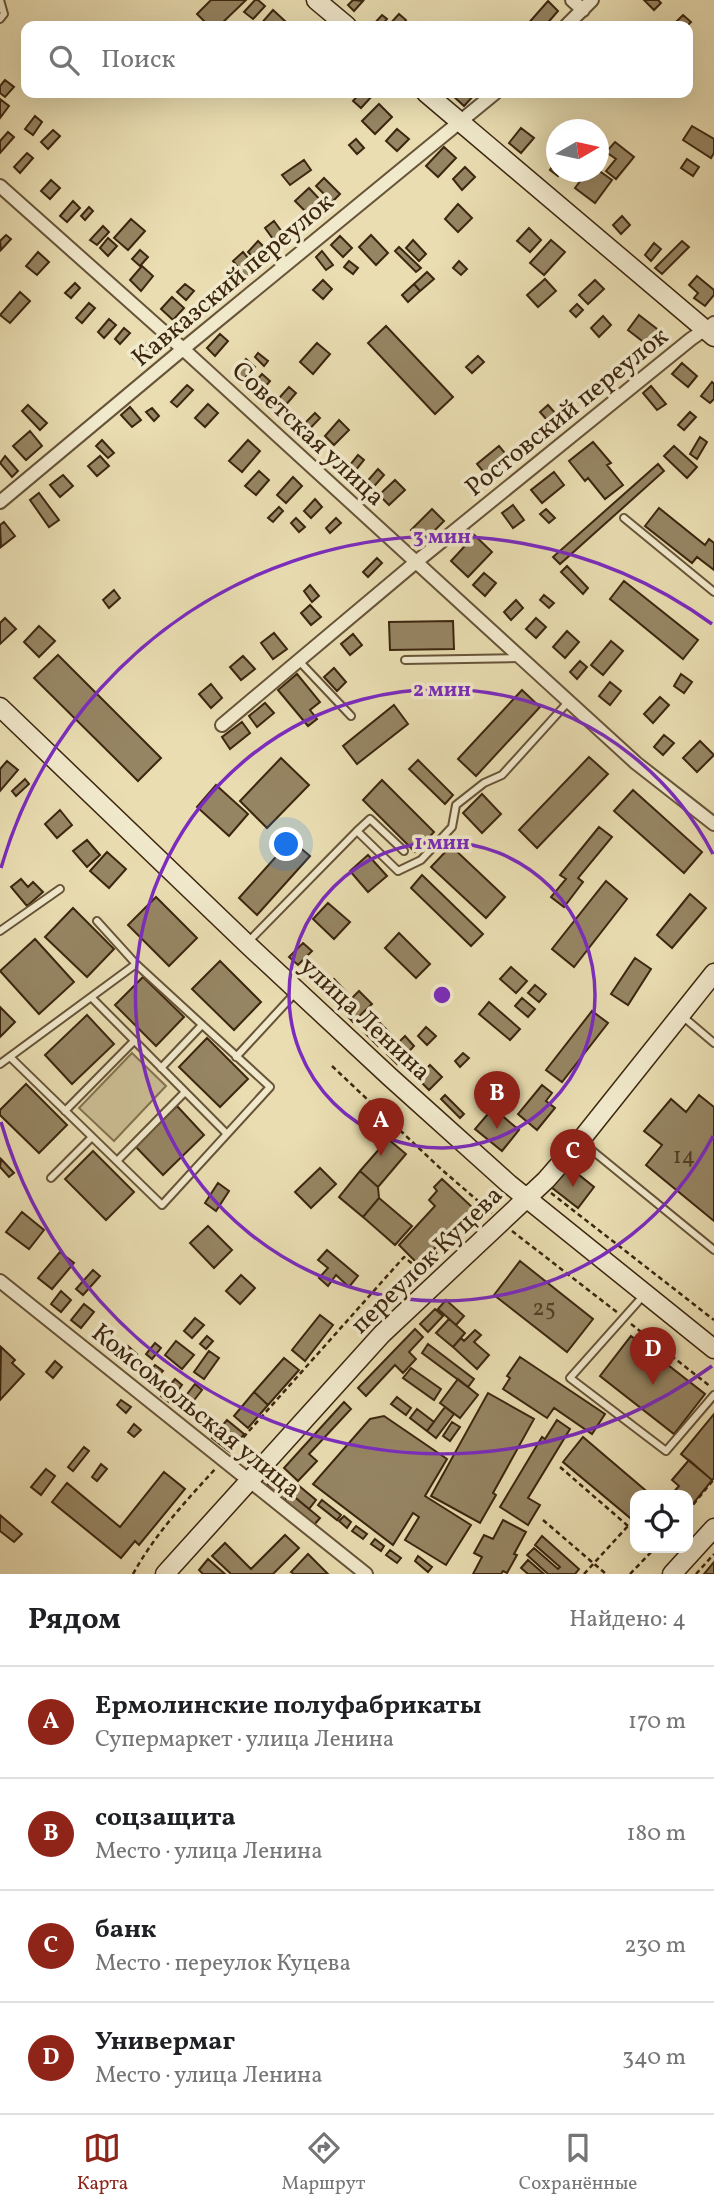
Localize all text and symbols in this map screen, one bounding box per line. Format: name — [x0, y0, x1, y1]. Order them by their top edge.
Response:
search box — [21, 21, 693, 98]
icon: search — [45, 41, 83, 79]
text: Поиск — [101, 42, 175, 78]
north arrow — [546, 119, 609, 182]
street label: Кавказский переулок — [125, 185, 342, 376]
street label: Ростовский переулок — [458, 319, 677, 506]
street label: Советская улица — [223, 354, 392, 515]
text: 3 мин — [413, 523, 471, 552]
text: 2 мин — [413, 676, 471, 705]
your location — [269, 827, 303, 861]
text: 1 мин — [414, 829, 470, 858]
street label: улица Ленина — [291, 949, 438, 1090]
centre of rings — [430, 983, 454, 1007]
pin: B — [474, 1071, 520, 1129]
pin: A — [358, 1098, 404, 1156]
pin: C — [550, 1129, 596, 1187]
house number: 14 — [673, 1141, 695, 1173]
street label: переулок Куцева — [343, 1178, 512, 1343]
house number: 25 — [532, 1293, 556, 1325]
street label: Комсомольская улица — [83, 1316, 308, 1507]
pin: D — [630, 1327, 676, 1385]
map controls — [630, 1490, 693, 1553]
button: locate — [630, 1490, 693, 1553]
text: Рядом — [28, 1599, 121, 1641]
text: Найдено: 4 — [569, 1604, 686, 1636]
text: Ермолинские полуфабрикаты — [95, 1688, 481, 1724]
text: A — [43, 1706, 59, 1738]
text: 170 m — [628, 1706, 686, 1738]
text: Супермаркет · улица Ленина — [95, 1724, 394, 1756]
text: соцзащита — [95, 1800, 236, 1836]
text: B — [43, 1818, 59, 1850]
text: 180 m — [627, 1818, 686, 1850]
text: Место · улица Ленина — [95, 1836, 323, 1868]
text: банк — [95, 1912, 156, 1948]
text: C — [44, 1930, 58, 1962]
text: 230 m — [624, 1930, 686, 1962]
text: Место · переулок Куцева — [95, 1948, 351, 1980]
text: Универмаг — [95, 2024, 235, 2060]
text: D — [43, 2042, 59, 2074]
text: 340 m — [622, 2042, 686, 2074]
text: Место · улица Ленина — [95, 2060, 323, 2092]
tab: Карта — [77, 2129, 128, 2197]
tab: Маршрут — [282, 2129, 365, 2197]
tab: Сохранённые — [519, 2129, 637, 2197]

